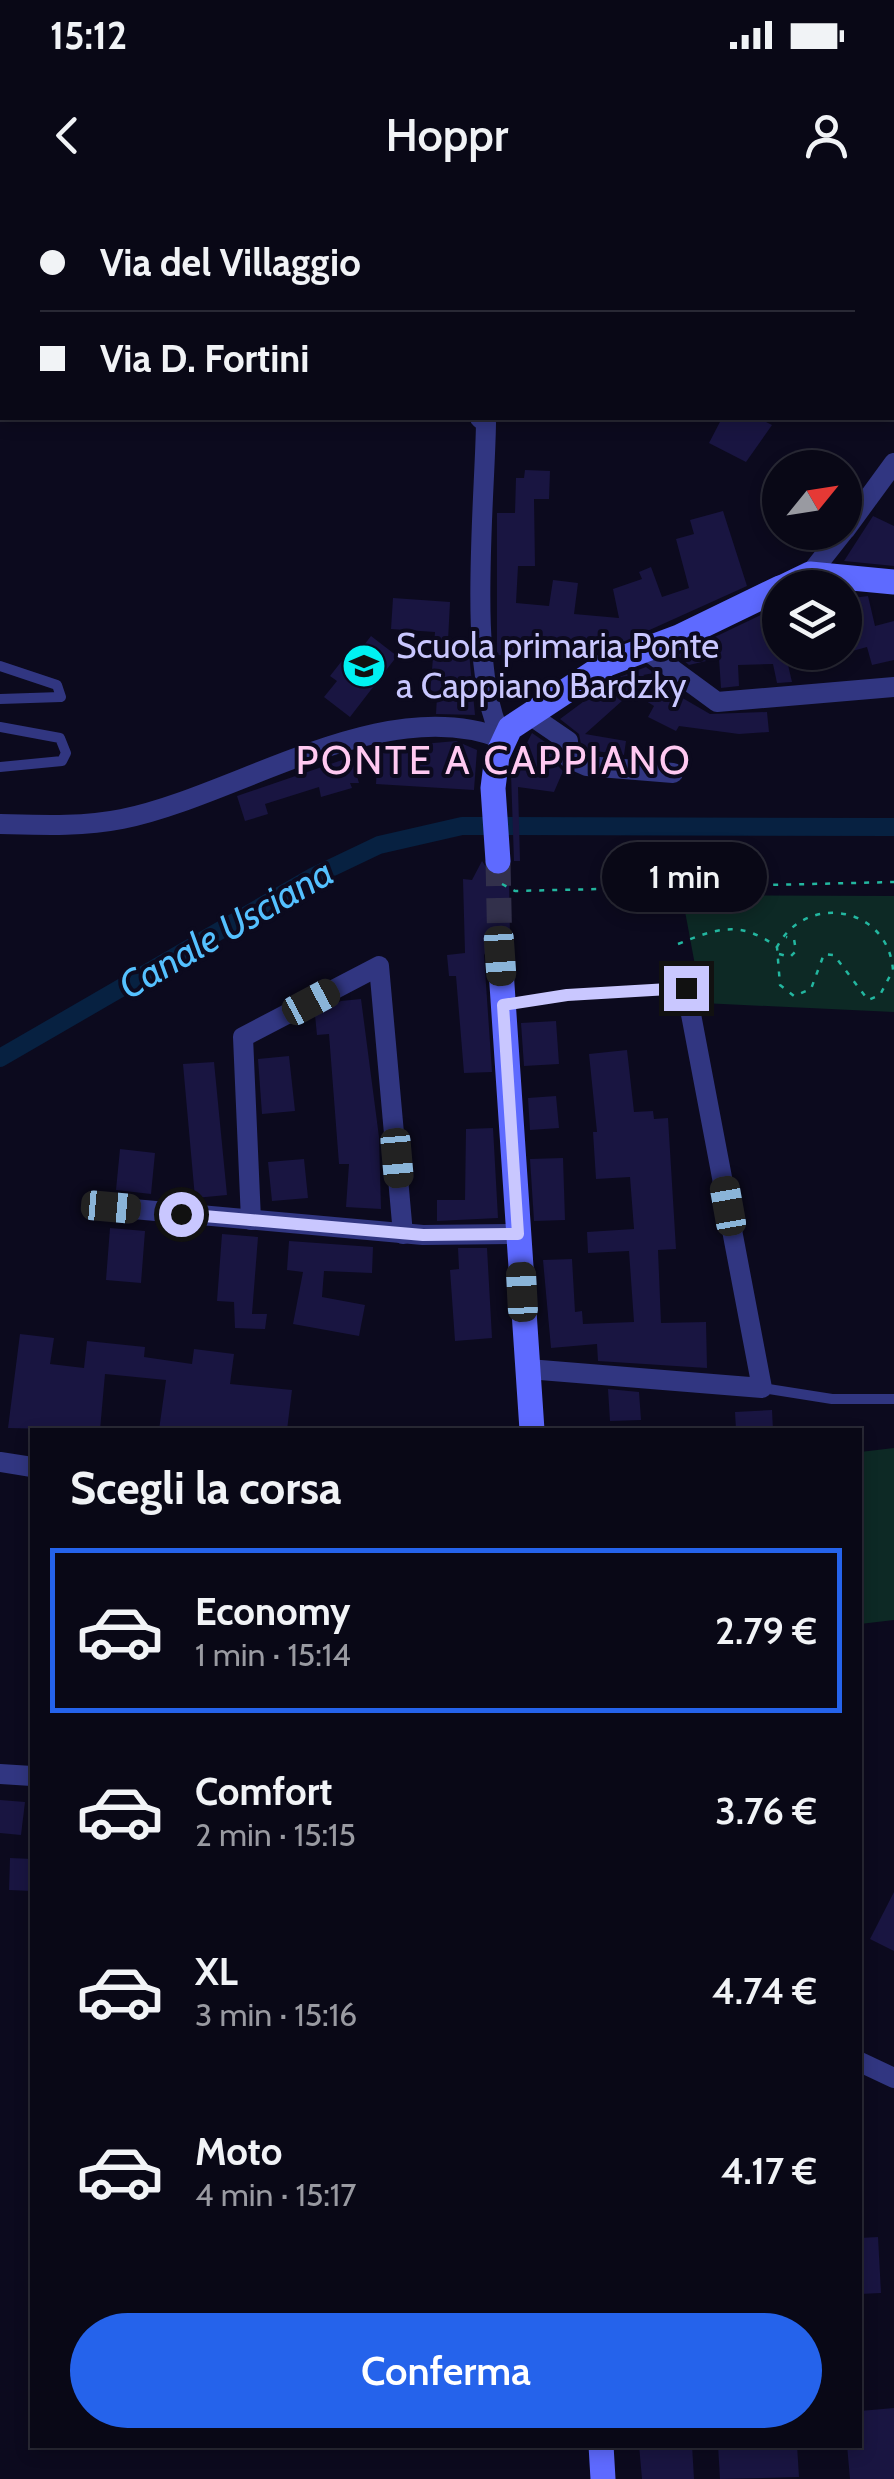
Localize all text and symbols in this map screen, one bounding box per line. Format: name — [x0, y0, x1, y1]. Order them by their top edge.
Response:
text: 15:12 — [50, 12, 127, 59]
icon: back — [40, 108, 95, 163]
text: Hoppr — [386, 108, 508, 162]
icon: person — [799, 108, 854, 163]
text: Via del Villaggio — [100, 239, 361, 286]
text: Via D. Fortini — [100, 335, 309, 382]
north arrow — [762, 450, 862, 550]
map controls — [762, 450, 862, 670]
button: layers — [762, 570, 862, 670]
place label: Scuola primaria Ponte a Cappiano Bardzky — [396, 624, 719, 707]
school or university icon: Scuola primaria Ponte a Cappiano Bardzky — [341, 643, 387, 689]
district label: PONTE A CAPPIANO — [296, 735, 692, 784]
callout: 1 min — [604, 843, 768, 913]
water label: Canale Usciana — [110, 848, 341, 1009]
text: 1 min — [649, 857, 720, 896]
car — [483, 925, 517, 987]
route end — [664, 966, 709, 1011]
car — [277, 975, 345, 1029]
car — [379, 1127, 415, 1189]
car — [708, 1174, 748, 1238]
car — [80, 1189, 142, 1225]
route start — [159, 1192, 204, 1237]
car — [505, 1261, 539, 1323]
text: Scegli la corsa — [70, 1461, 342, 1515]
icon: car — [75, 1586, 165, 1676]
text: Economy — [195, 1588, 350, 1635]
text: 2.79 € — [715, 1607, 817, 1654]
text: 1 min · 15:14 — [195, 1635, 351, 1674]
icon: car — [75, 1766, 165, 1856]
text: Comfort — [195, 1768, 332, 1815]
text: 3.76 € — [715, 1787, 817, 1834]
text: 2 min · 15:15 — [195, 1815, 356, 1854]
icon: car — [75, 1946, 165, 2036]
text: XL — [195, 1948, 238, 1995]
text: 4.74 € — [712, 1967, 817, 2014]
text: 3 min · 15:16 — [195, 1995, 357, 2034]
icon: car — [75, 2126, 165, 2216]
text: Moto — [195, 2128, 282, 2175]
text: 4.17 € — [721, 2147, 817, 2194]
text: 4 min · 15:17 — [195, 2175, 356, 2214]
button: Conferma — [70, 2313, 822, 2428]

